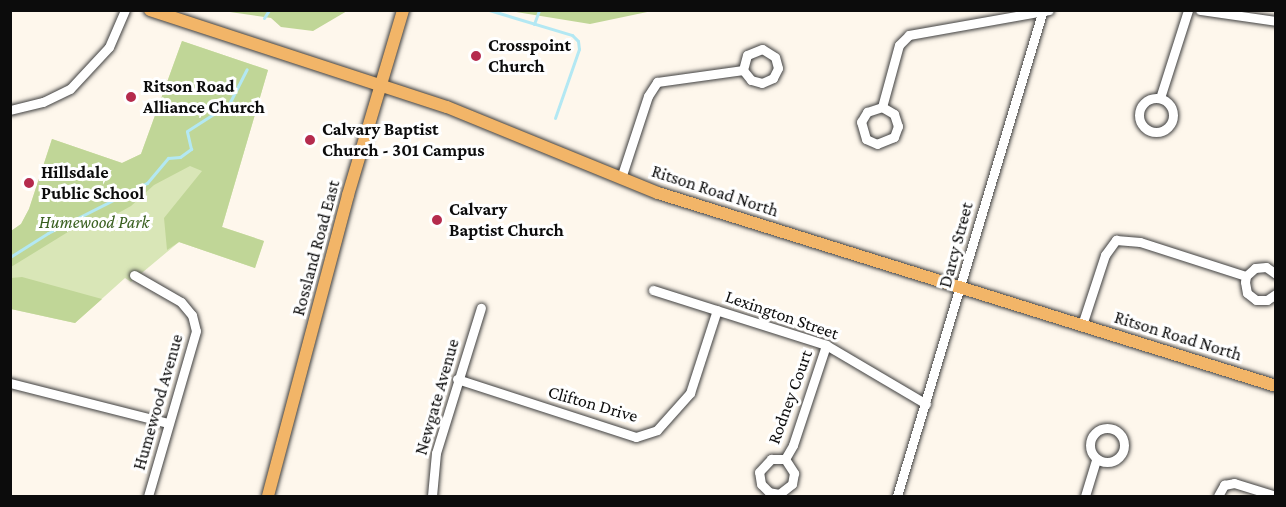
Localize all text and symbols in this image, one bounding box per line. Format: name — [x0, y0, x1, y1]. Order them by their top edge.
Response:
place label: Crosspoint Church — [488, 35, 571, 78]
marker: Crosspoint Church — [469, 49, 483, 63]
place label: Ritson Road Alliance Church — [143, 76, 265, 118]
marker: Ritson Road Alliance Church — [124, 90, 138, 104]
place label: Calvary Baptist Church - 301 Campus — [322, 119, 485, 162]
marker: Calvary Baptist Church - 301 Campus — [303, 133, 317, 147]
street label: Ritson Road North — [649, 160, 781, 222]
place label: Hillsdale Public School — [41, 162, 144, 204]
marker: Hillsdale Public School — [22, 176, 36, 190]
street label: Rossland Road East — [288, 178, 344, 318]
place label: Calvary Baptist Church — [449, 199, 564, 242]
street label: Darcy Street — [934, 200, 978, 290]
park label: Humewood Park — [39, 211, 149, 233]
marker: Calvary Baptist Church — [430, 213, 444, 227]
street label: Lexington Street — [723, 286, 841, 344]
street label: Ritson Road North — [1112, 306, 1244, 366]
street label: Humewood Avenue — [128, 331, 188, 473]
street label: Newgate Avenue — [410, 336, 464, 458]
street label: Rodney Court — [763, 347, 817, 447]
street label: Clifton Drive — [546, 381, 640, 427]

